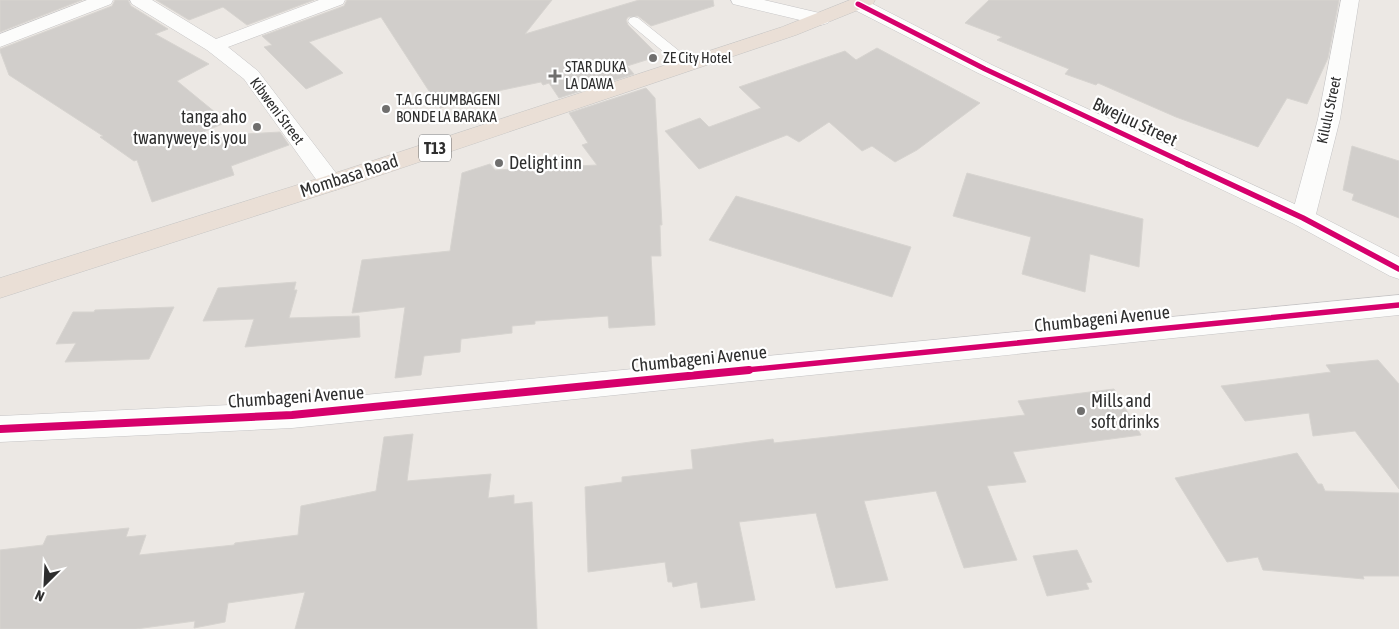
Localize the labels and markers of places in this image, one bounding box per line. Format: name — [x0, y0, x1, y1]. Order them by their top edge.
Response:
place label: ZE City Hotel — [663, 49, 732, 66]
marker: ZE City Hotel — [647, 52, 659, 64]
place label: STAR DUKA LA DAWA — [565, 58, 627, 92]
marker: STAR DUKA LA DAWA — [549, 70, 561, 82]
place label: T.A.G CHUMBAGENI BONDE LA BARAKA — [396, 91, 500, 125]
marker: T.A.G CHUMBAGENI BONDE LA BARAKA — [380, 103, 392, 115]
place label: tanga aho twanyweye is you — [133, 106, 247, 148]
marker: tanga aho twanyweye is you — [251, 121, 263, 133]
place label: Delight inn — [509, 152, 582, 173]
marker: Delight inn — [493, 157, 505, 169]
place label: Mills and soft drinks — [1091, 390, 1159, 432]
marker: Mills and soft drinks — [1075, 405, 1087, 417]

